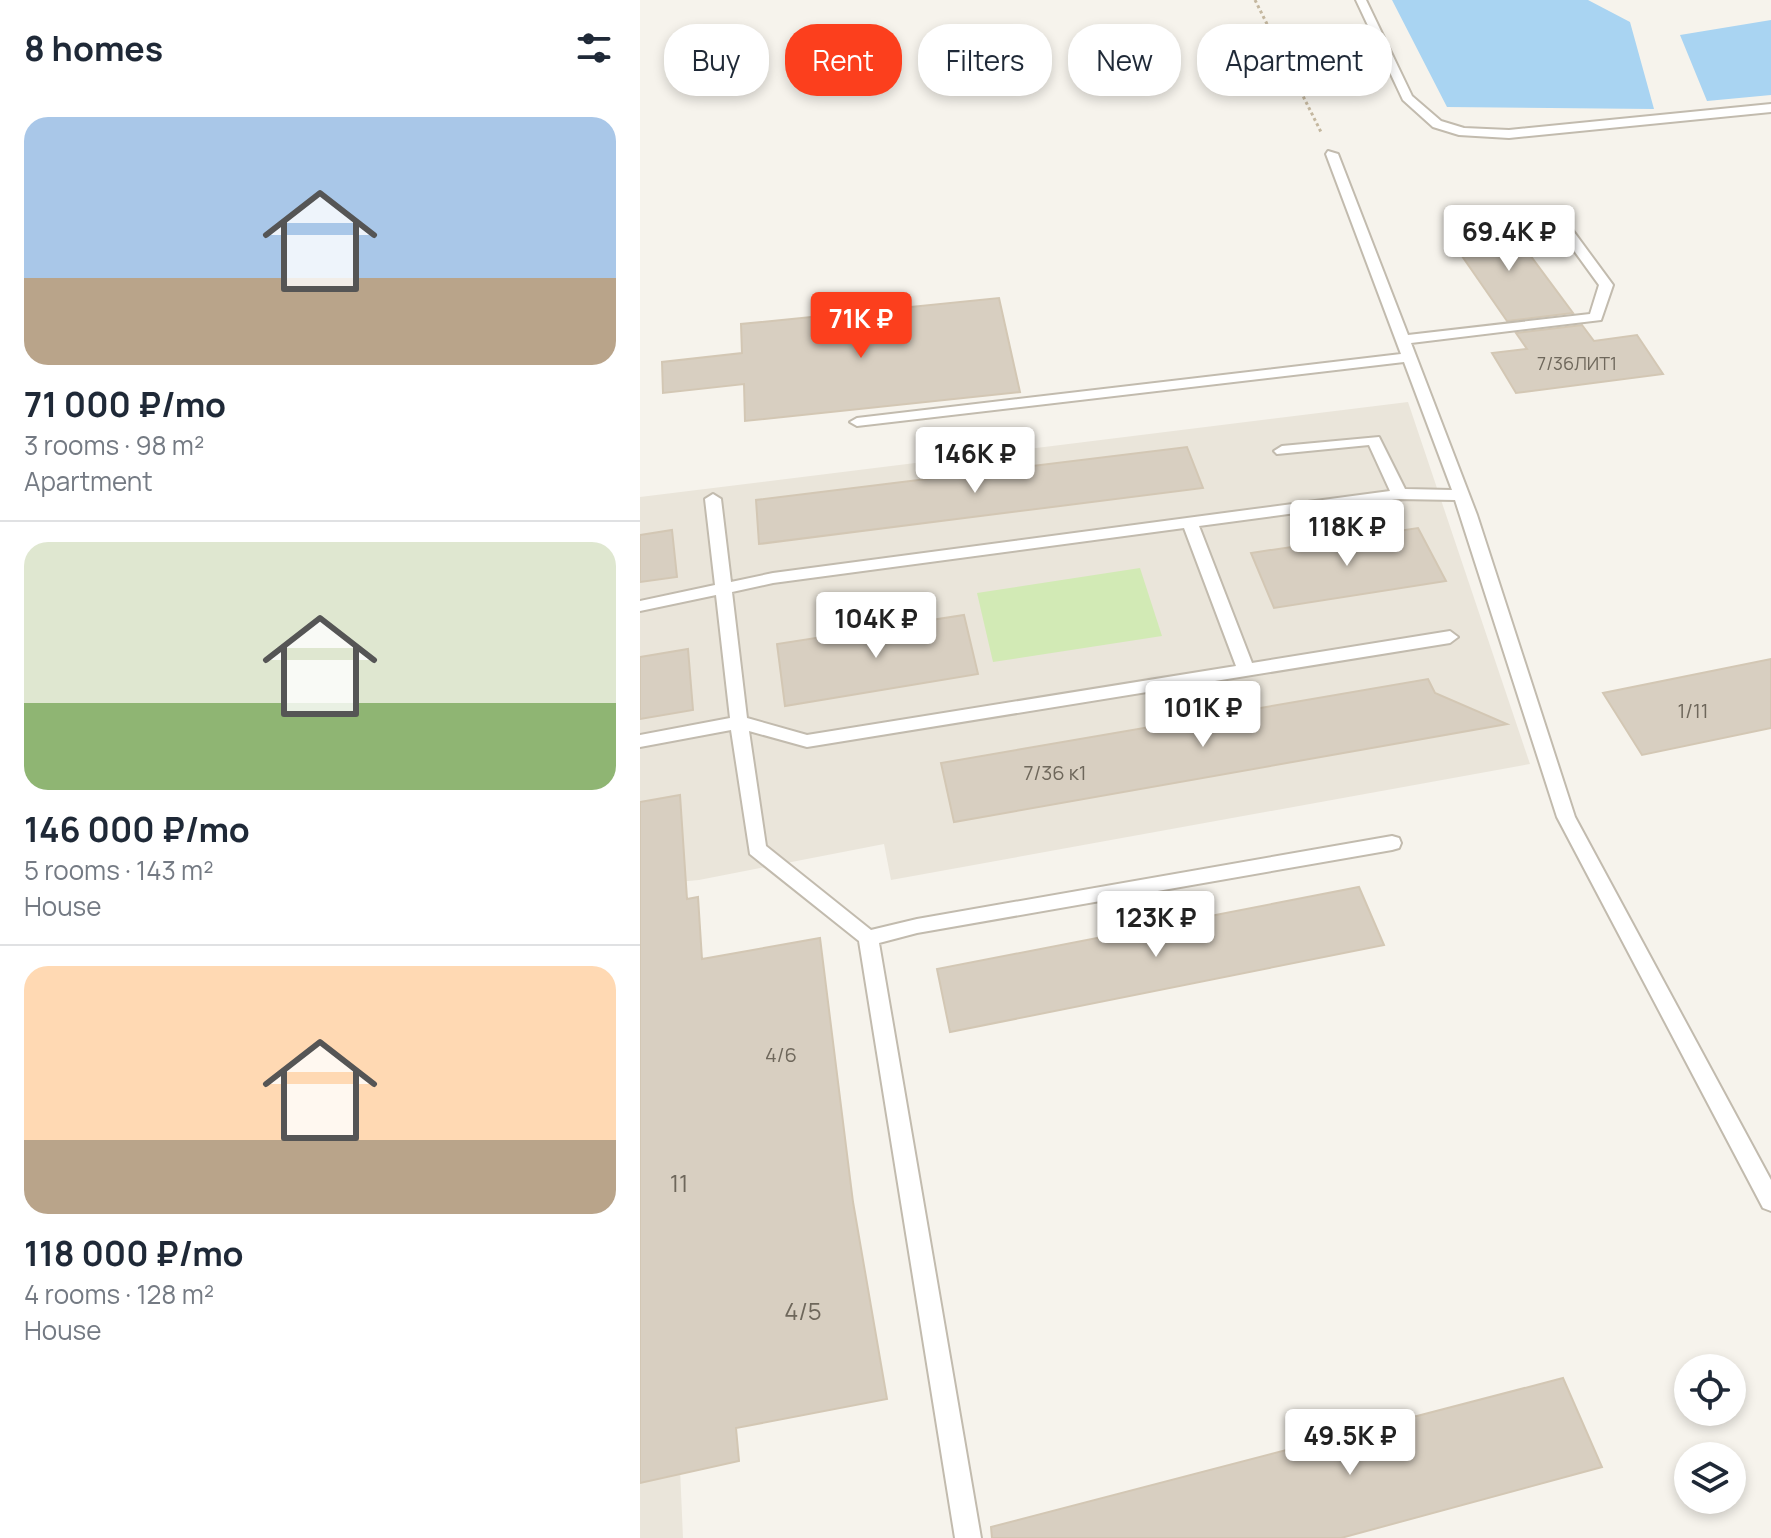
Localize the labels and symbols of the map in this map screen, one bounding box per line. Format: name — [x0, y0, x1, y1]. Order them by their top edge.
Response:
pin: 69.4K ₽ — [1435, 205, 1583, 273]
pin: 71K ₽ — [805, 292, 917, 360]
house number: 7/36ЛИТ1 — [1537, 351, 1617, 375]
pin: 146K ₽ — [910, 427, 1040, 495]
pin: 118K ₽ — [1282, 500, 1412, 568]
pin: 104K ₽ — [811, 592, 941, 660]
pin: 101K ₽ — [1138, 681, 1268, 749]
house number: 1/11 — [1677, 697, 1709, 724]
house number: 7/36 к1 — [1024, 759, 1086, 786]
pin: 123K ₽ — [1091, 891, 1221, 959]
house number: 4/6 — [765, 1041, 797, 1068]
house number: 11 — [670, 1166, 688, 1199]
house number: 4/5 — [784, 1294, 822, 1327]
pin: 49.5K ₽ — [1276, 1409, 1424, 1477]

